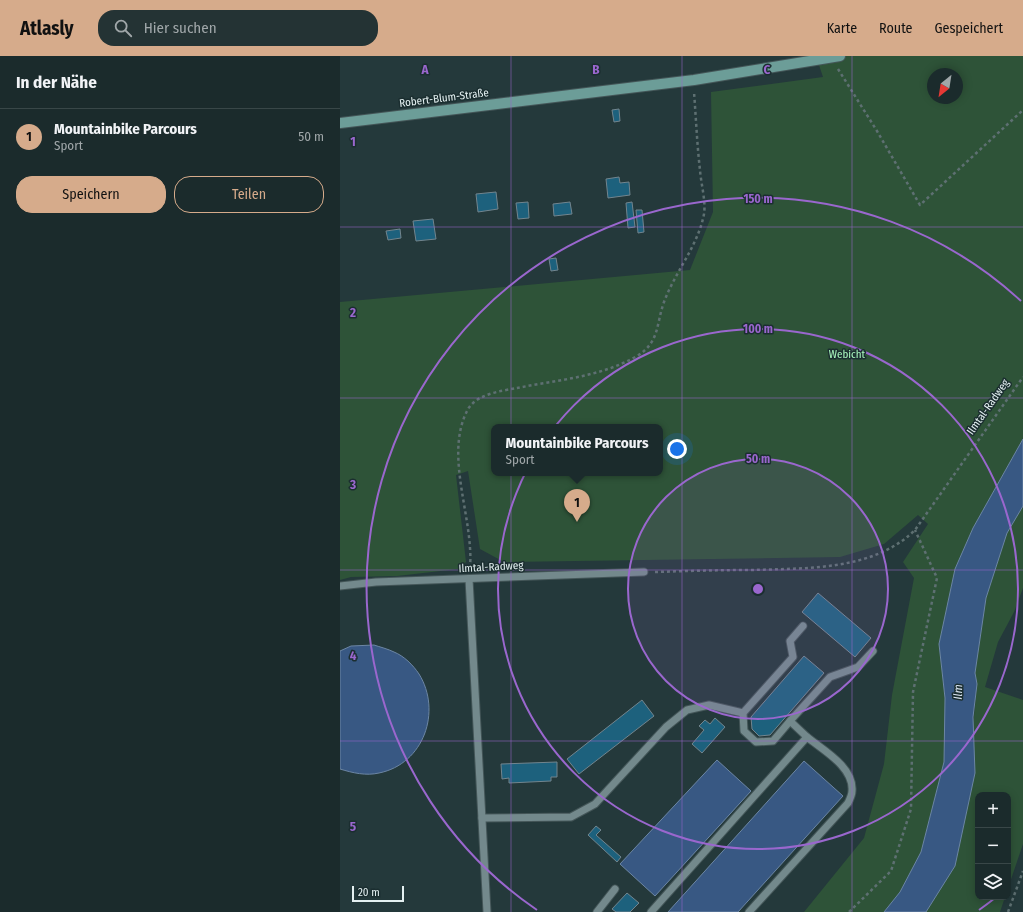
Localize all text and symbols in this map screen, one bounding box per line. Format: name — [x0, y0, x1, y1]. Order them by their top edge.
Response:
search box — [98, 10, 378, 46]
text: Atlasly — [20, 17, 74, 40]
icon: search — [112, 17, 134, 39]
text: Hier suchen — [144, 19, 217, 37]
text: Karte — [827, 20, 857, 37]
text: Route — [879, 20, 912, 37]
text: Gespeichert — [934, 20, 1003, 37]
text: A — [420, 62, 429, 77]
text: B — [592, 62, 600, 77]
text: C — [764, 62, 771, 77]
north arrow — [927, 68, 963, 104]
text: In der Nähe — [16, 72, 97, 93]
street label: Robert-Blum-Straße — [399, 86, 489, 110]
text: Mountainbike Parcours — [54, 120, 197, 138]
text: 1 — [26, 129, 32, 144]
text: 50 m — [298, 129, 324, 144]
text: 1 — [350, 134, 356, 149]
text: Sport — [54, 138, 83, 153]
button: Speichern — [16, 176, 166, 213]
button: Teilen — [174, 176, 324, 213]
text: 150 m — [743, 192, 773, 206]
text: 2 — [349, 305, 356, 320]
text: 100 m — [743, 322, 773, 336]
park label: Webicht — [829, 348, 866, 361]
street label: Ilmtal-Radweg — [964, 376, 1012, 437]
popup — [491, 424, 663, 476]
text: Mountainbike Parcours — [506, 434, 648, 452]
your location — [667, 439, 687, 459]
text: Sport — [506, 452, 535, 467]
text: 50 m — [746, 452, 770, 466]
text: 3 — [349, 477, 356, 492]
pin: 1 — [564, 489, 590, 522]
street label: Ilmtal-Radweg — [458, 559, 525, 575]
centre of rings — [751, 582, 765, 596]
text: 4 — [350, 648, 357, 663]
water label: Ilm — [951, 684, 965, 700]
map controls — [975, 792, 1011, 900]
button: + — [975, 792, 1011, 828]
text: 5 — [350, 819, 356, 834]
button: − — [975, 828, 1011, 864]
button: layers — [975, 864, 1011, 900]
scale bar — [352, 884, 404, 903]
text: 20 m — [358, 886, 380, 899]

